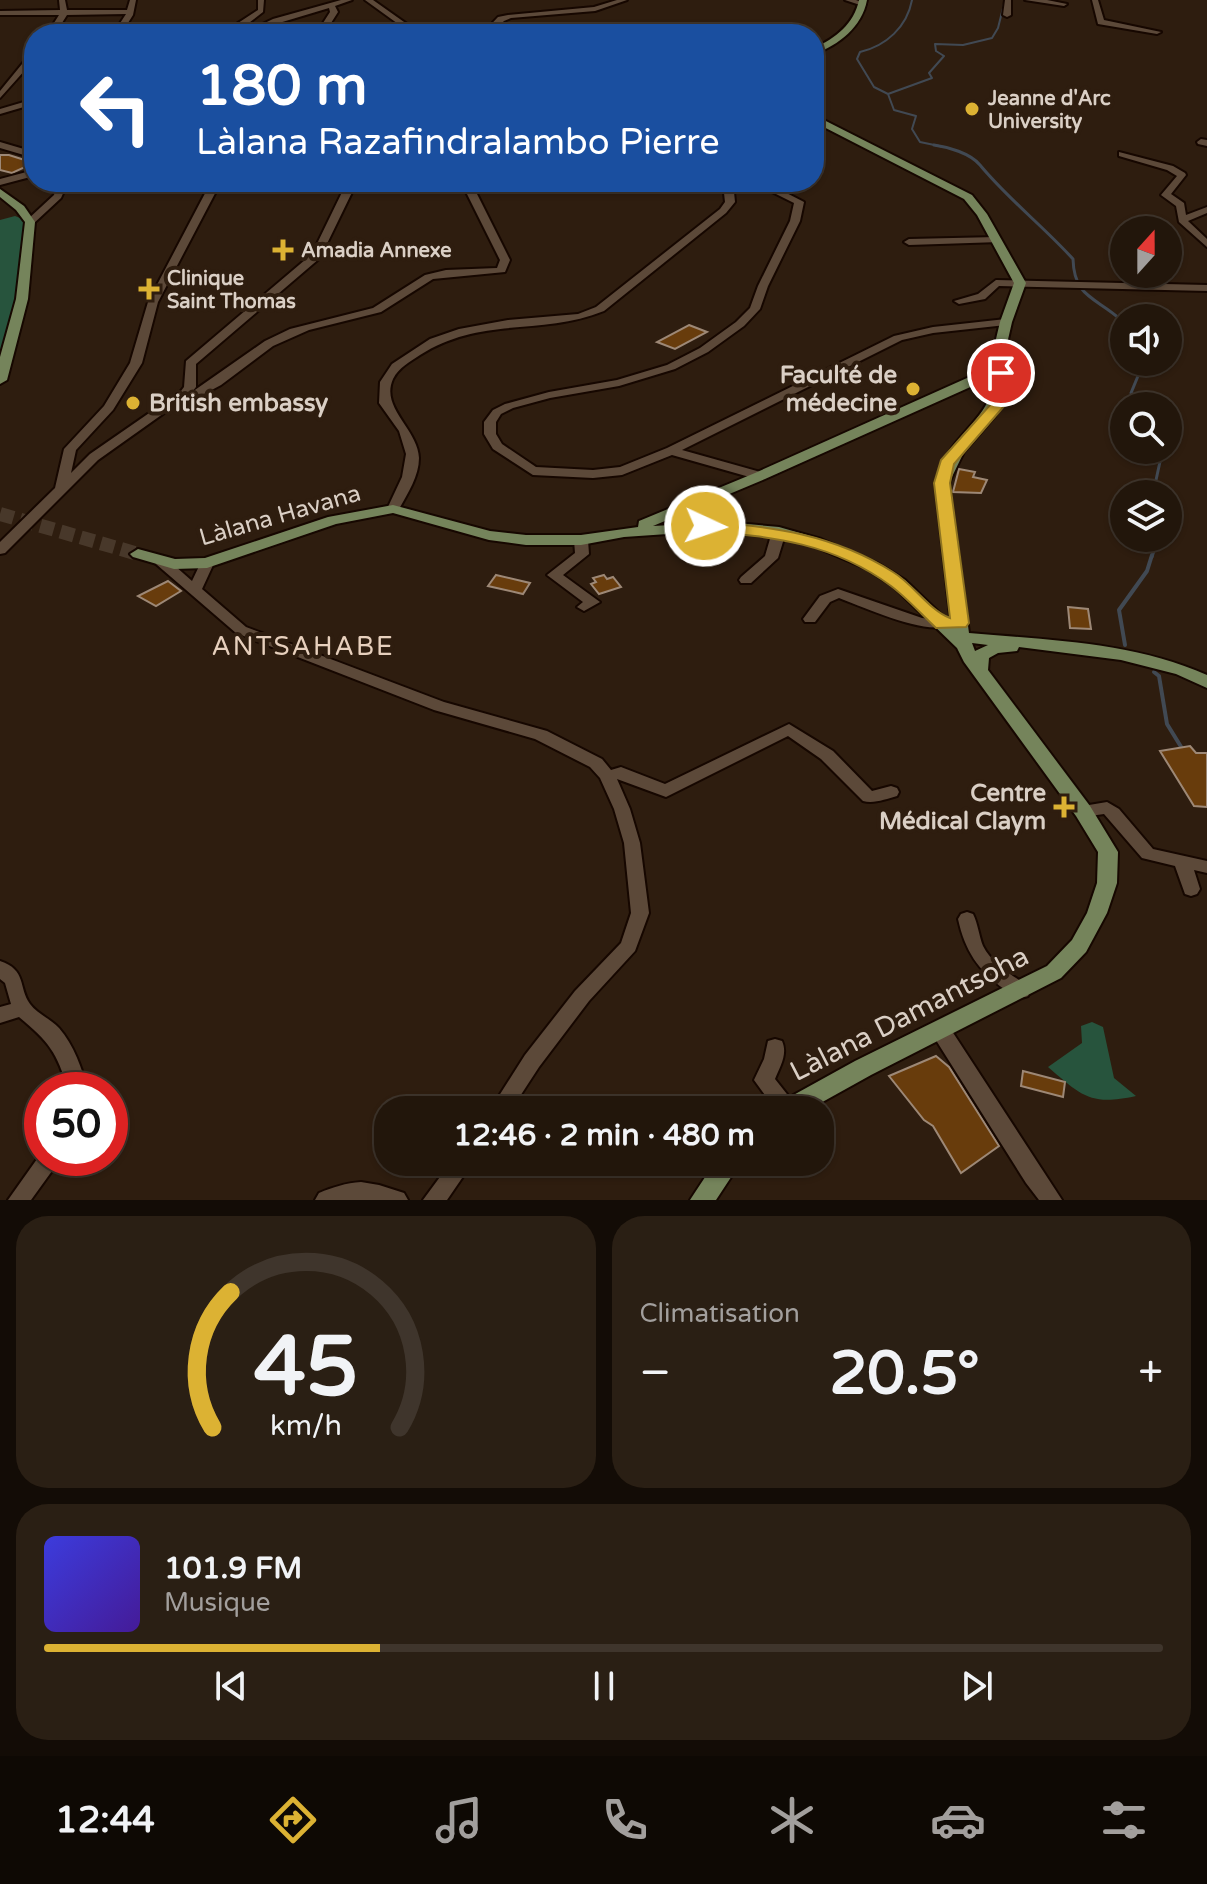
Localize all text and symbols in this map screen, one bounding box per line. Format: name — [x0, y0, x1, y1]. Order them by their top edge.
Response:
text: 180 m — [196, 53, 367, 120]
icon: left — [64, 56, 168, 160]
place label: Jeanne d'Arc University — [987, 87, 1111, 134]
marker: Jeanne d'Arc University — [963, 100, 981, 118]
text: Làlana Razafindralambo Pierre — [196, 121, 720, 164]
north arrow — [1110, 216, 1182, 288]
map controls — [1110, 216, 1182, 552]
marker: Amadia Annexe — [272, 239, 294, 261]
place label: Amadia Annexe — [301, 239, 452, 263]
place label: Clinique Saint Thomas — [167, 267, 296, 314]
marker: Clinique Saint Thomas — [138, 278, 160, 300]
button: sound — [1110, 304, 1182, 376]
pin — [967, 339, 1035, 407]
icon: arrive — [979, 351, 1023, 395]
place label: Faculté de médecine — [780, 361, 897, 418]
marker: Faculté de médecine — [904, 380, 922, 398]
place label: British embassy — [149, 389, 328, 418]
button: search — [1110, 392, 1182, 464]
marker: British embassy — [124, 394, 142, 412]
street label: Làlana Havana — [196, 479, 364, 552]
button: layers — [1110, 480, 1182, 552]
position arrow — [663, 484, 747, 568]
district label: ANTSAHABE — [211, 631, 395, 662]
place label: Centre Médical Claym — [879, 779, 1046, 836]
marker: Centre Médical Claym — [1053, 796, 1075, 818]
street label: Làlana Damantsoha — [784, 939, 1034, 1089]
speed limit sign: 50 — [24, 1072, 128, 1176]
text: 12:46 · 2 min · 480 m — [453, 1117, 755, 1154]
text: Climatisation — [640, 1298, 800, 1329]
text: 45 — [254, 1318, 358, 1418]
text: 20.5° — [829, 1338, 980, 1410]
text: − — [640, 1347, 671, 1400]
text: + — [1138, 1347, 1163, 1400]
text: km/h — [270, 1409, 342, 1443]
text: 101.9 FM — [164, 1550, 302, 1587]
text: Musique — [164, 1587, 271, 1618]
icon: previous — [209, 1664, 253, 1708]
icon: pause — [582, 1664, 626, 1708]
icon: next — [955, 1664, 999, 1708]
icon: directions — [265, 1792, 321, 1848]
icon: music — [431, 1792, 487, 1848]
icon: phone — [597, 1792, 653, 1848]
icon: climate — [764, 1792, 820, 1848]
icon: car — [930, 1792, 986, 1848]
icon: filters — [1096, 1792, 1152, 1848]
text: 12:44 — [55, 1799, 155, 1842]

